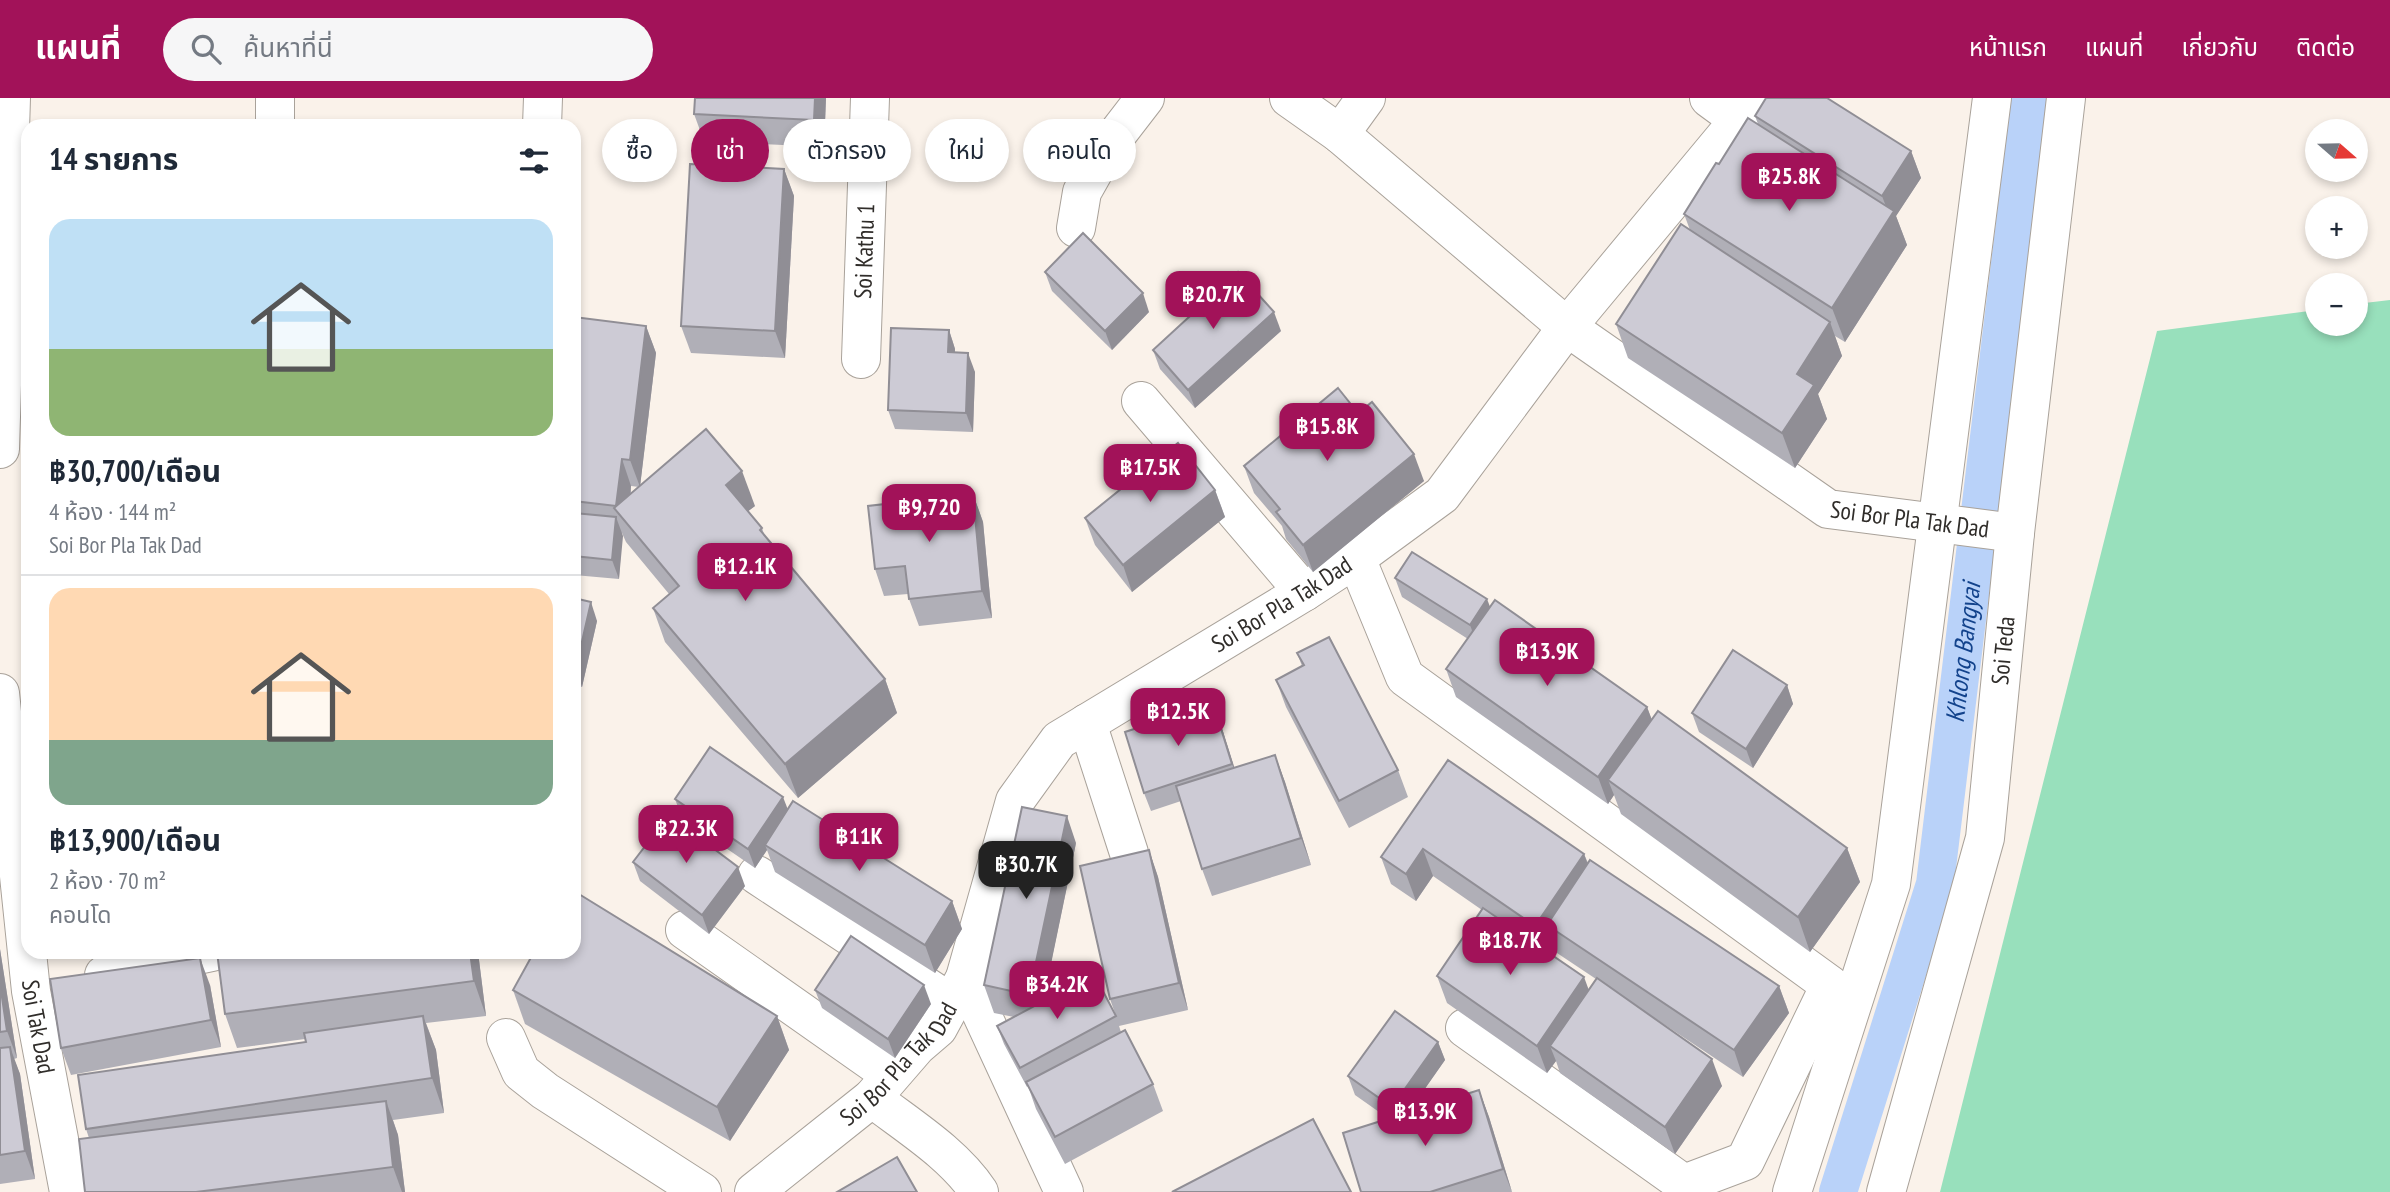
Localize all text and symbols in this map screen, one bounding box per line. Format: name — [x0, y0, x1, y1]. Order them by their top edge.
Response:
search box — [163, 18, 653, 81]
text: แผนที่ — [35, 25, 121, 68]
icon: search — [187, 30, 225, 68]
text: ค้นหาที่นี่ — [243, 31, 333, 64]
text: หน้าแรก — [1969, 32, 2047, 63]
text: แผนที่ — [2085, 32, 2143, 63]
text: เกี่ยวกับ — [2181, 32, 2258, 63]
text: ติดต่อ — [2296, 32, 2355, 63]
chip: ซื้อ — [602, 119, 677, 182]
chip: เช่า — [691, 119, 769, 182]
chip: ตัวกรอง — [783, 119, 911, 182]
chip: ใหม่ — [925, 119, 1009, 182]
chip: คอนโด — [1023, 119, 1136, 182]
north arrow — [2305, 119, 2368, 182]
map controls — [2305, 119, 2368, 336]
text: 14 รายการ — [49, 139, 178, 178]
icon: filters — [515, 142, 553, 180]
pin: ฿25.8K — [1732, 153, 1846, 213]
text: ฿25.8K — [1757, 161, 1821, 190]
button: + — [2305, 196, 2368, 259]
street label: Soi Kathu 1 — [847, 203, 881, 299]
icon: home — [238, 264, 364, 390]
pin: ฿20.7K — [1156, 272, 1270, 331]
button: − — [2305, 273, 2368, 336]
text: ฿20.7K — [1181, 279, 1245, 308]
pin: ฿15.8K — [1270, 404, 1384, 463]
text: ฿15.8K — [1295, 411, 1359, 440]
pin: ฿17.5K — [1093, 444, 1207, 504]
text: ฿30,700/เดือน — [49, 451, 221, 490]
text: ฿17.5K — [1120, 452, 1180, 481]
pin: ฿9,720 — [872, 484, 986, 544]
text: ฿9,720 — [898, 492, 960, 521]
street label: Soi Bor Pla Tak Dad — [1829, 493, 1991, 545]
text: 4 ห้อง · 144 m² — [49, 497, 176, 526]
text: Soi Bor Pla Tak Dad — [49, 530, 202, 559]
pin: ฿12.1K — [688, 544, 802, 603]
street label: Soi Bor Pla Tak Dad — [1206, 549, 1358, 659]
text: ฿12.1K — [713, 551, 777, 580]
water label: Khlong Bangyai — [1938, 577, 1988, 724]
street label: Soi Teda — [1984, 615, 2022, 686]
pin: ฿13.9K — [1490, 628, 1604, 688]
icon: home — [238, 634, 364, 760]
text: ฿13.9K — [1515, 636, 1579, 665]
pin: ฿12.5K — [1121, 688, 1235, 748]
text: ฿12.5K — [1146, 696, 1210, 725]
pin: ฿22.3K — [629, 806, 743, 865]
text: ฿22.3K — [654, 813, 718, 842]
pin: ฿11K — [818, 814, 900, 873]
text: ฿13,900/เดือน — [49, 820, 221, 859]
text: ฿11K — [835, 821, 883, 850]
pin: ฿30.7K — [969, 842, 1083, 901]
text: ฿30.7K — [994, 849, 1058, 878]
text: 2 ห้อง · 70 m² — [49, 866, 166, 895]
text: คอนโด — [49, 900, 111, 929]
pin: ฿18.7K — [1453, 918, 1567, 977]
text: ฿18.7K — [1478, 925, 1542, 954]
pin: ฿34.2K — [1000, 962, 1114, 1021]
text: ฿34.2K — [1025, 969, 1089, 998]
street label: Soi Tak Dad — [15, 978, 62, 1076]
street label: Soi Bor Pla Tak Dad — [833, 997, 964, 1133]
pin: ฿13.9K — [1368, 1088, 1482, 1148]
text: ฿13.9K — [1393, 1096, 1457, 1125]

